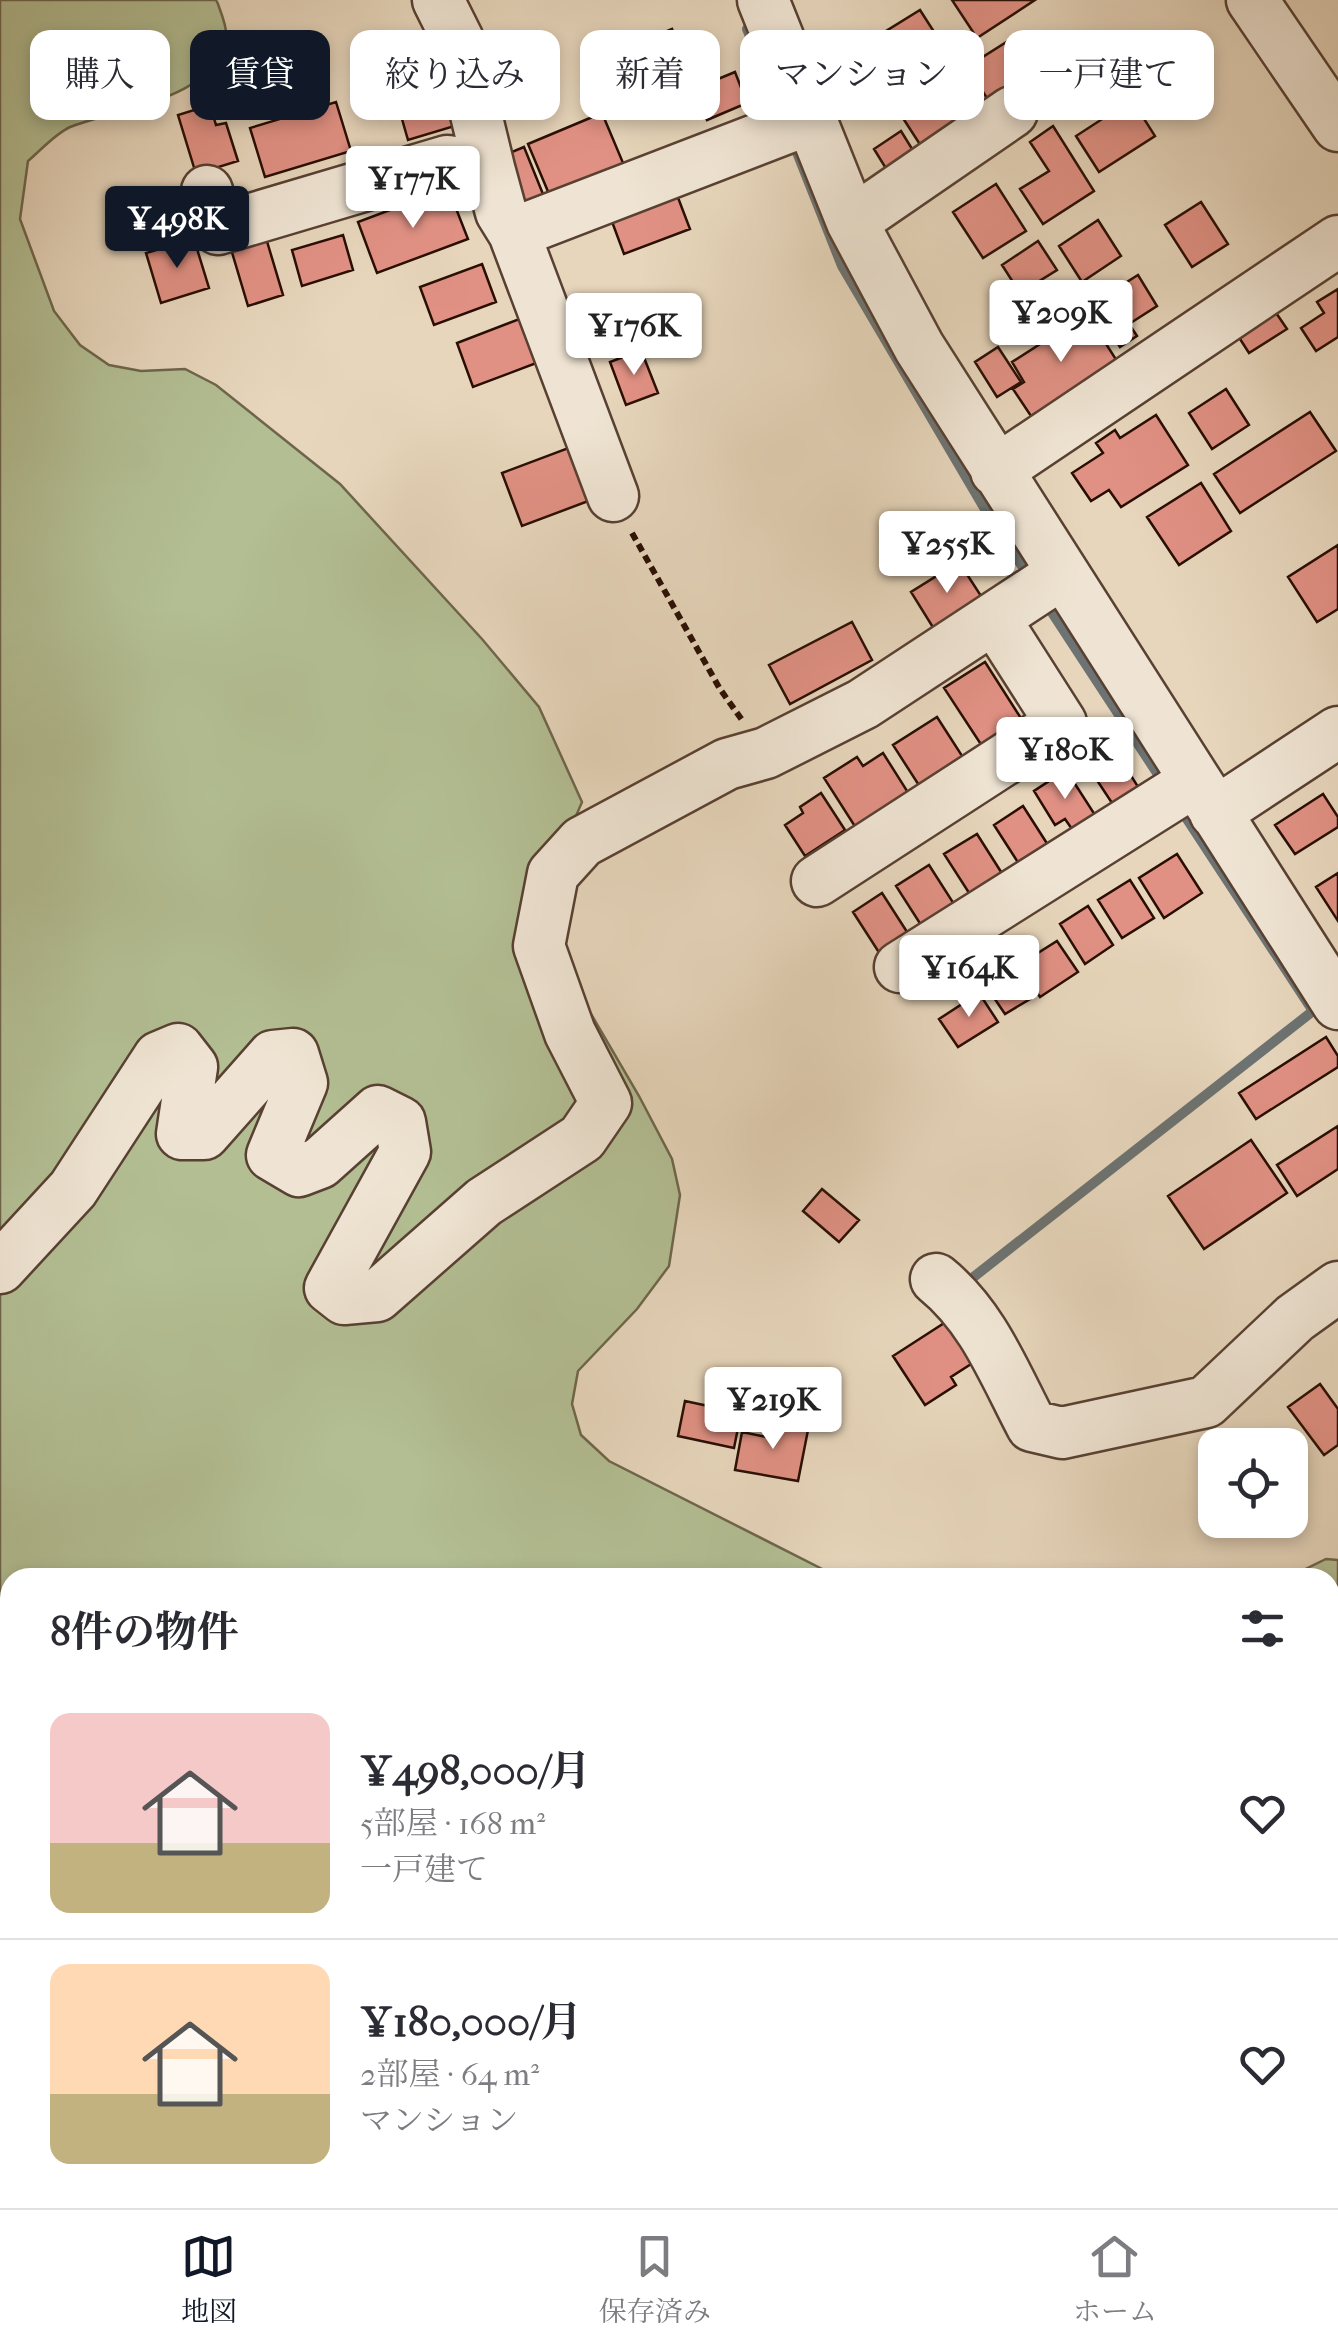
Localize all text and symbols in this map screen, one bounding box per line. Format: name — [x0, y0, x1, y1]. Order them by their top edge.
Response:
chip: 購入 — [30, 30, 170, 120]
chip: 賃貸 — [190, 30, 330, 120]
chip: 絞り込み — [350, 30, 560, 120]
chip: 新着 — [580, 30, 720, 120]
chip: マンション — [740, 30, 984, 120]
chip: 一戸建て — [1004, 30, 1214, 120]
pin: ¥177K — [343, 146, 483, 231]
text: ¥177K — [368, 160, 458, 197]
pin: ¥498K — [107, 186, 247, 271]
text: ¥498K — [127, 200, 227, 237]
pin: ¥209K — [991, 280, 1131, 365]
pin: ¥176K — [564, 293, 704, 378]
text: ¥209K — [1011, 294, 1111, 331]
text: ¥176K — [588, 307, 680, 344]
pin: ¥255K — [877, 511, 1017, 596]
text: ¥255K — [901, 525, 993, 562]
pin: ¥180K — [995, 717, 1135, 802]
text: ¥180K — [1018, 731, 1112, 768]
pin: ¥164K — [899, 935, 1039, 1020]
text: ¥164K — [921, 949, 1017, 986]
pin: ¥219K — [703, 1367, 843, 1452]
text: ¥219K — [727, 1381, 819, 1418]
map controls — [1198, 1428, 1308, 1538]
button: locate — [1198, 1428, 1308, 1538]
icon: filters — [1235, 1601, 1290, 1656]
text: 8件の物件 — [50, 1608, 239, 1657]
text: ¥498,000/月 — [360, 1747, 591, 1796]
icon: home — [130, 1753, 250, 1873]
icon: heart — [1235, 1786, 1290, 1841]
text: 5部屋 · 168 m² — [360, 1805, 545, 1842]
text: 一戸建て — [360, 1851, 488, 1888]
text: ¥180,000/月 — [360, 1998, 582, 2047]
icon: home — [130, 2004, 250, 2124]
icon: heart — [1235, 2037, 1290, 2092]
text: 2部屋 · 64 m² — [360, 2056, 539, 2093]
text: マンション — [360, 2102, 519, 2139]
tab: 地図 — [181, 2229, 237, 2329]
tab: 保存済み — [599, 2229, 711, 2329]
tab: ホーム — [1073, 2229, 1157, 2329]

